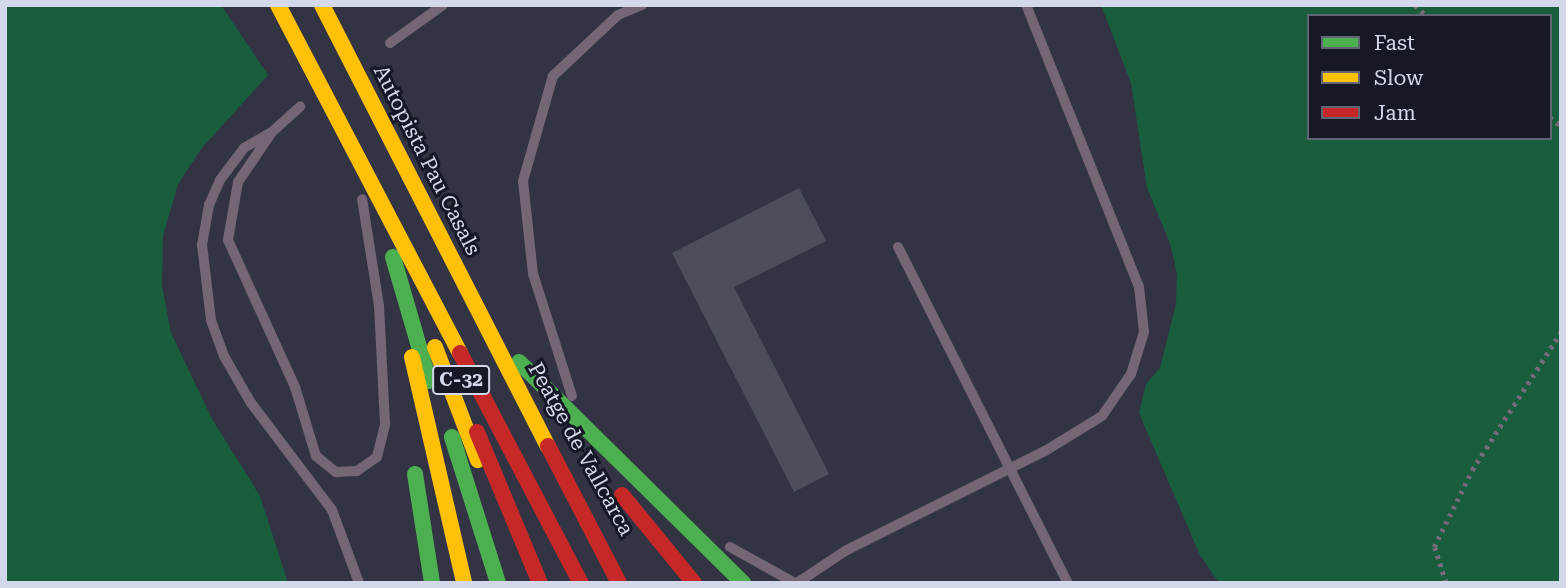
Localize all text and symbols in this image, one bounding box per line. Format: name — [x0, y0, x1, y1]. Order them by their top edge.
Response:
legend — [1307, 14, 1552, 140]
text: Fast — [1374, 31, 1415, 55]
street label: Autopista Pau Casals — [368, 61, 486, 259]
text: Slow — [1374, 66, 1423, 90]
text: Jam — [1374, 101, 1416, 125]
street label: Peatge de Vallcarca — [523, 358, 639, 540]
road number: C-32 — [431, 364, 491, 396]

